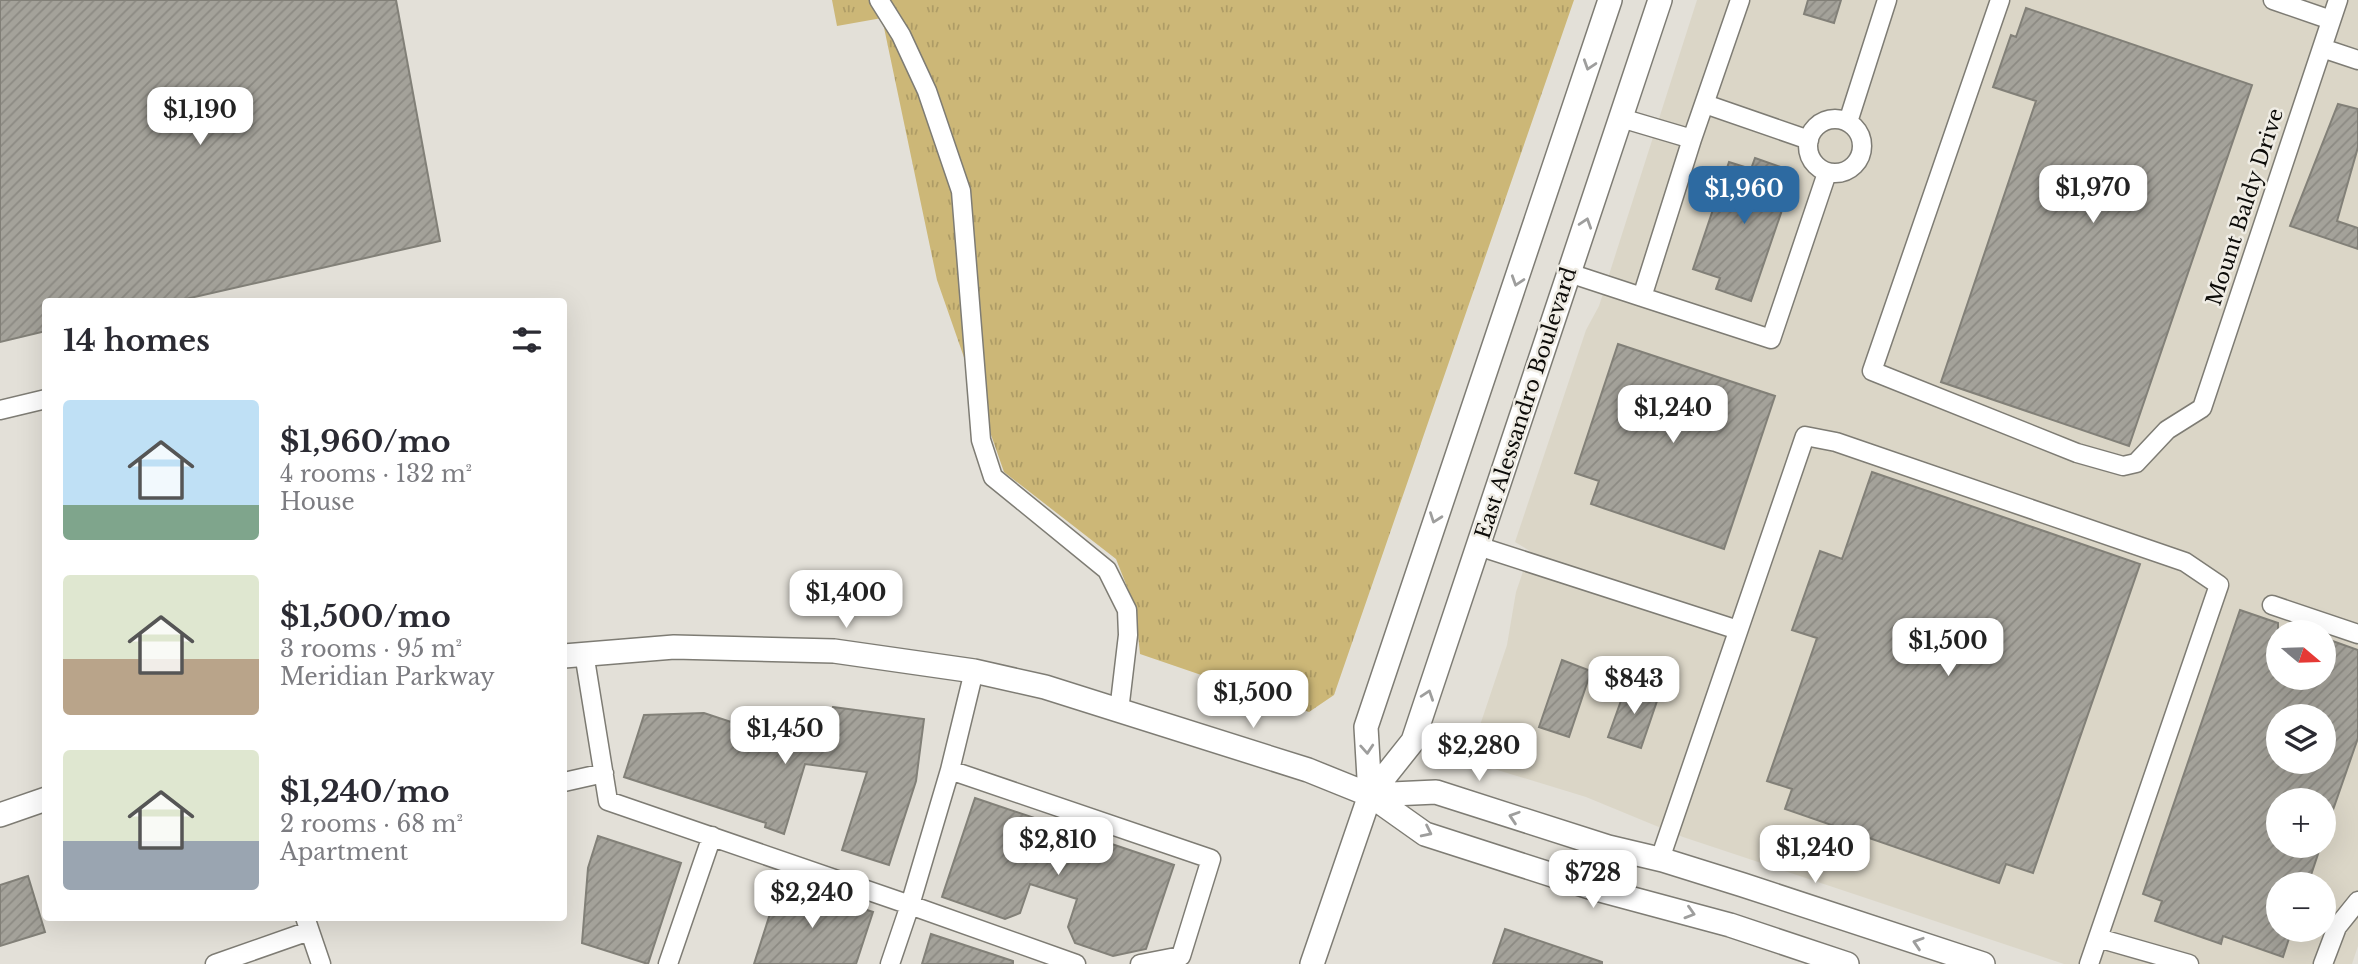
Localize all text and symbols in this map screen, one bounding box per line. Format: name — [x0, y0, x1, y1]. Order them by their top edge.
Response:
one-way arrow — [1583, 58, 1597, 70]
pin: $1,190 — [143, 88, 257, 147]
text: $1,190 — [163, 96, 237, 124]
street label: Mount Baldy Drive — [2201, 105, 2289, 309]
pin: $1,960 — [1687, 166, 1801, 226]
pin: $1,970 — [2036, 166, 2150, 225]
text: $1,970 — [2055, 174, 2131, 202]
text: $1,960 — [1704, 175, 1784, 203]
one-way arrow — [1578, 218, 1592, 230]
street label: East Alessandro Boulevard — [1470, 264, 1582, 542]
one-way arrow — [1511, 274, 1525, 286]
icon: filters — [508, 321, 546, 359]
text: 14 homes — [63, 322, 210, 359]
pin: $1,240 — [1616, 386, 1730, 445]
text: $1,240 — [1634, 394, 1712, 422]
text: $1,960/mo — [280, 423, 451, 460]
icon: home — [119, 428, 203, 512]
text: 4 rooms · 132 m² — [280, 460, 472, 488]
text: House — [280, 488, 355, 516]
one-way arrow — [1429, 511, 1443, 523]
pin: $1,400 — [789, 570, 903, 630]
text: $1,400 — [806, 579, 886, 607]
text: $1,500/mo — [280, 598, 451, 635]
icon: home — [119, 603, 203, 687]
pin: $1,500 — [1891, 618, 2005, 678]
north arrow — [2266, 620, 2336, 690]
map controls — [2266, 620, 2336, 942]
text: $1,500 — [1908, 627, 1988, 655]
text: 3 rooms · 95 m² — [280, 635, 462, 663]
pin: $843 — [1593, 656, 1675, 716]
text: Meridian Parkway — [280, 663, 495, 691]
text: $843 — [1604, 665, 1664, 693]
pin: $1,500 — [1196, 670, 1310, 730]
text: $1,500 — [1213, 679, 1293, 707]
one-way arrow — [1420, 689, 1434, 701]
button: layers — [2266, 704, 2336, 774]
pin: $1,450 — [728, 706, 842, 766]
text: $1,450 — [746, 715, 824, 743]
pin: $2,280 — [1422, 724, 1536, 783]
text: $2,280 — [1438, 732, 1520, 760]
one-way arrow — [1359, 744, 1374, 755]
text: $1,240/mo — [280, 773, 450, 810]
icon: home — [119, 778, 203, 862]
button: + — [2266, 788, 2336, 858]
text: 2 rooms · 68 m² — [280, 810, 463, 838]
one-way arrow — [1508, 811, 1520, 826]
pin: $2,810 — [1001, 818, 1115, 877]
one-way arrow — [1419, 824, 1432, 838]
text: $2,810 — [1019, 826, 1097, 854]
pin: $1,240 — [1758, 826, 1872, 885]
text: $1,240 — [1776, 834, 1854, 862]
text: Apartment — [280, 838, 408, 866]
pin: $728 — [1552, 850, 1634, 910]
text: $728 — [1565, 859, 1621, 887]
pin: $2,240 — [755, 870, 869, 930]
button: − — [2266, 872, 2336, 942]
text: $2,240 — [770, 879, 854, 907]
one-way arrow — [1684, 905, 1696, 920]
one-way arrow — [1912, 936, 1924, 951]

